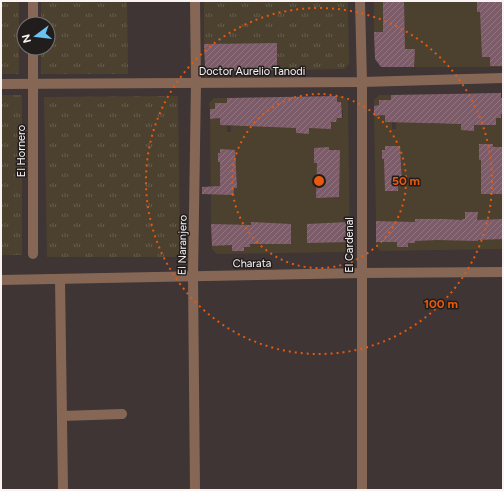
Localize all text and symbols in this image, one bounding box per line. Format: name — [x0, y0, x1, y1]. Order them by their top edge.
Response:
north arrow — [16, 16, 56, 56]
text: N — [19, 33, 34, 44]
street label: Doctor Aurelio Tanodi — [199, 65, 305, 78]
street label: El Hornero — [15, 125, 28, 177]
centre of rings — [312, 174, 326, 188]
text: 50 m — [392, 174, 420, 188]
street label: El Naranjero — [175, 215, 190, 275]
street label: El Cardenal — [343, 217, 356, 273]
street label: Charata — [233, 257, 271, 270]
text: 100 m — [424, 297, 458, 311]

